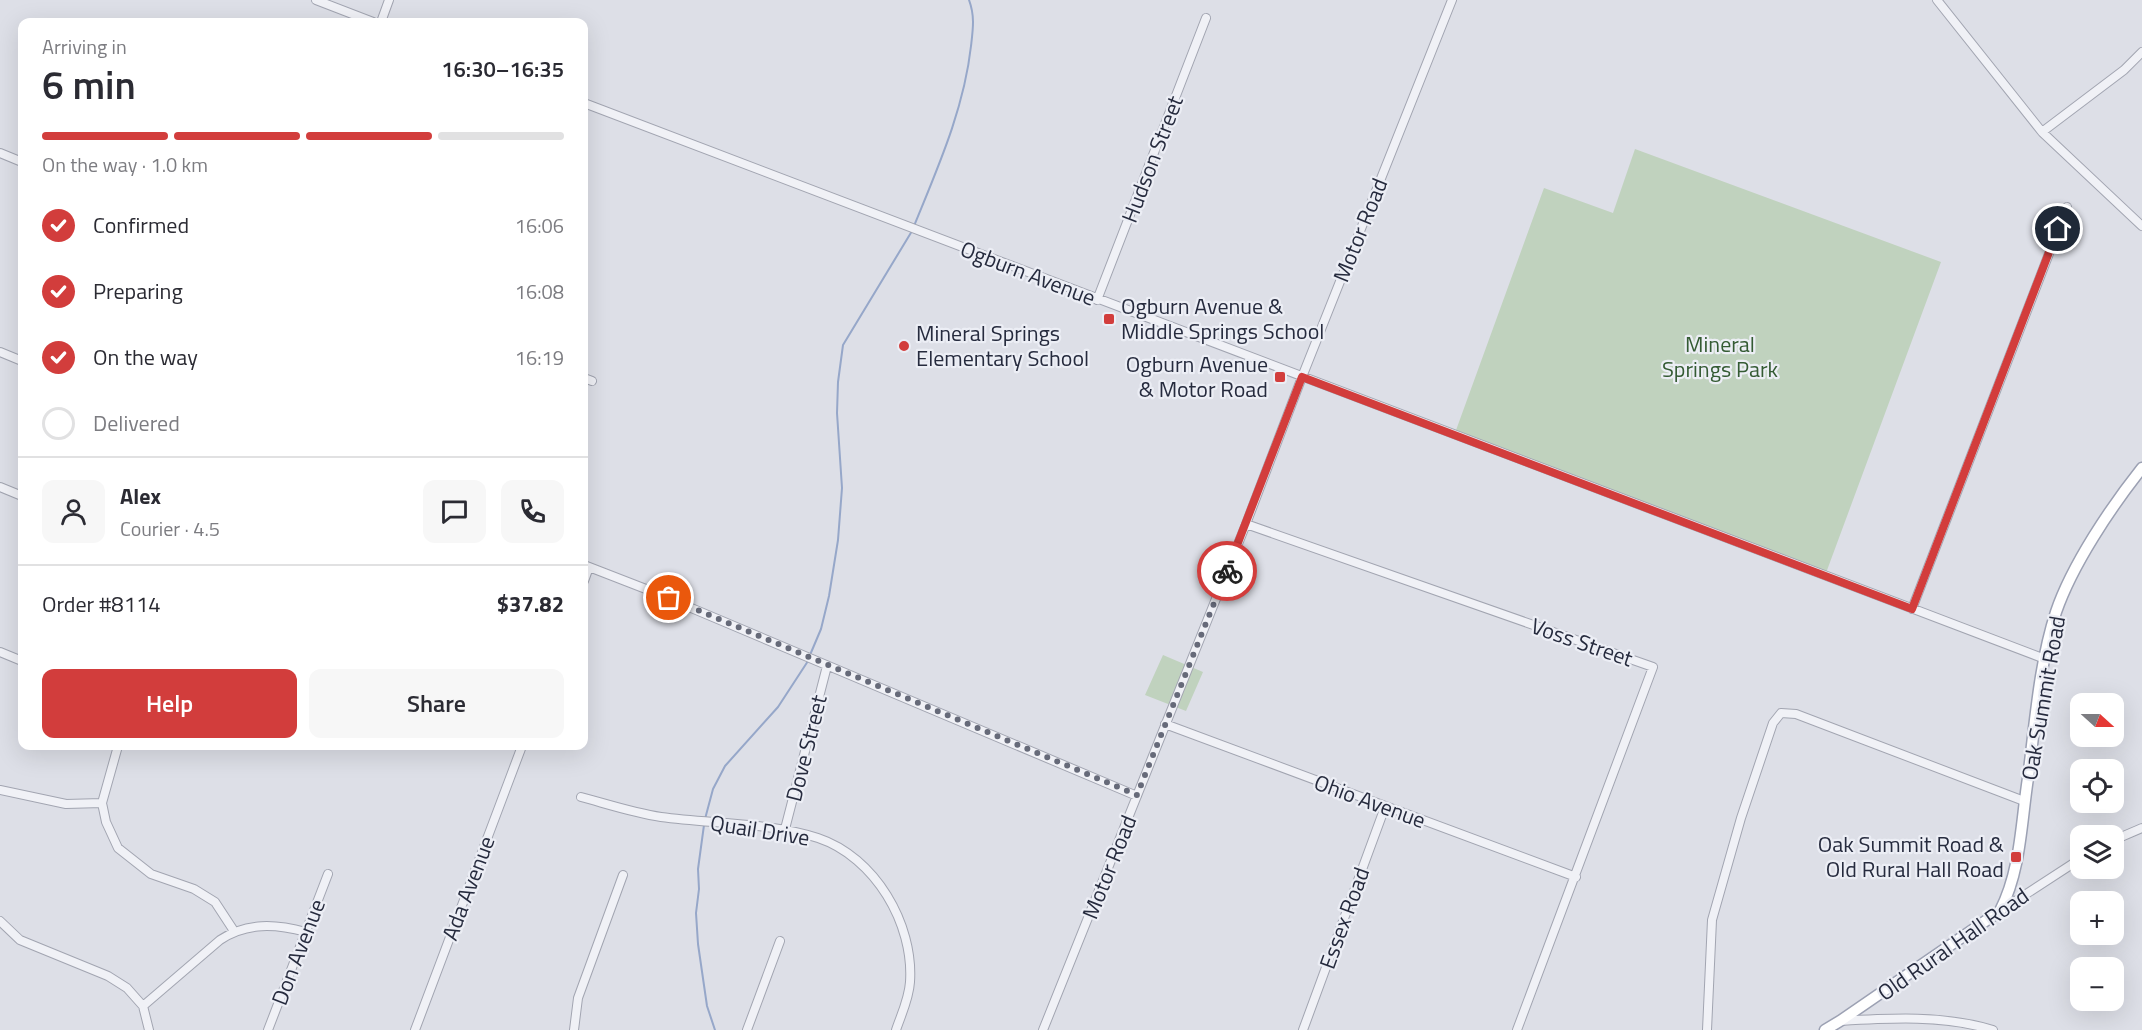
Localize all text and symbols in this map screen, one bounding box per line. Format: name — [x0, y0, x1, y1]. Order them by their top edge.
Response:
text: Arriving in — [42, 31, 127, 62]
text: 16:30–16:35 — [441, 52, 564, 86]
text: 6 min — [42, 55, 136, 114]
street label: Hudson Street — [1112, 90, 1192, 227]
text: On the way · 1.0 km — [42, 149, 208, 180]
street label: Motor Road — [1324, 173, 1396, 287]
pin — [2032, 203, 2083, 254]
text: Confirmed — [93, 208, 189, 242]
icon: check — [42, 209, 75, 242]
text: 16:06 — [515, 210, 564, 241]
icon: home — [2041, 212, 2074, 245]
street label: Ogburn Avenue — [956, 232, 1100, 314]
text: Preparing — [93, 274, 183, 308]
icon: check — [42, 275, 75, 308]
text: 16:08 — [515, 276, 564, 307]
place label: Ogburn Avenue & Middle Springs School — [1121, 289, 1324, 348]
marker: Ogburn Avenue & Middle Springs School — [1102, 312, 1116, 326]
place label: Mineral Springs Elementary School — [916, 316, 1089, 375]
park label: Mineral Springs Park — [1662, 327, 1779, 386]
marker: Mineral Springs Elementary School — [897, 339, 911, 353]
text: On the way — [93, 340, 198, 374]
icon: check — [42, 341, 75, 374]
text: 16:19 — [515, 342, 564, 373]
place label: Ogburn Avenue & Motor Road — [1126, 347, 1268, 406]
marker: Ogburn Avenue & Motor Road — [1273, 370, 1287, 384]
text: Delivered — [93, 406, 180, 440]
text: Alex — [120, 479, 161, 513]
button: person — [42, 480, 105, 543]
button: chat — [423, 480, 486, 543]
button: phone — [501, 480, 564, 543]
text: Courier · 4.5 — [120, 513, 220, 544]
courier — [1197, 541, 1257, 601]
icon: bike — [1211, 555, 1244, 588]
pin — [643, 572, 694, 623]
icon: bag — [652, 581, 685, 614]
text: Order #8114 — [42, 587, 161, 621]
text: $37.82 — [497, 587, 564, 621]
street label: Voss Street — [1526, 609, 1638, 675]
street label: Oak Summit Road — [2012, 613, 2074, 783]
button: Help — [42, 669, 297, 738]
button: Share — [309, 669, 564, 738]
street label: Dove Street — [776, 691, 836, 805]
north arrow — [2070, 693, 2124, 747]
map controls — [2070, 693, 2124, 1011]
button: locate — [2070, 759, 2124, 813]
street label: Ohio Avenue — [1309, 765, 1431, 837]
street label: Quail Drive — [708, 805, 812, 855]
street label: Motor Road — [1073, 810, 1145, 924]
button: layers — [2070, 825, 2124, 879]
place label: Oak Summit Road & Old Rural Hall Road — [1818, 827, 2004, 886]
street label: Ada Avenue — [433, 831, 503, 945]
marker: Oak Summit Road & Old Rural Hall Road — [2009, 850, 2023, 864]
street label: Essex Road — [1310, 862, 1378, 974]
street label: Old Rural Hall Road — [1870, 879, 2036, 1009]
button: + — [2070, 891, 2124, 945]
street label: Don Avenue — [262, 894, 334, 1010]
button: − — [2070, 957, 2124, 1011]

